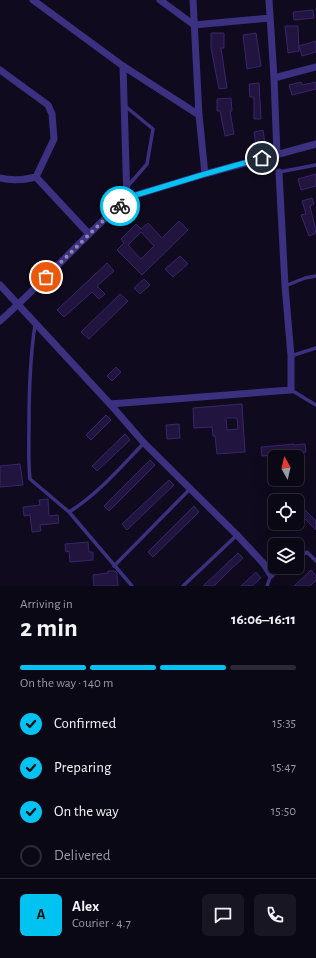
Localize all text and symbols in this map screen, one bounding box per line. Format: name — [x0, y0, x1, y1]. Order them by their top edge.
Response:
pin — [245, 141, 279, 175]
icon: home — [251, 147, 273, 169]
courier — [100, 186, 140, 226]
icon: bike — [109, 195, 131, 217]
pin — [29, 260, 63, 294]
icon: bag — [35, 266, 57, 288]
north arrow — [268, 450, 304, 486]
map controls — [268, 450, 304, 574]
button: locate — [268, 494, 304, 530]
button: layers — [268, 538, 304, 574]
text: Arriving in — [20, 598, 73, 611]
text: 16:06–16:11 — [231, 612, 296, 627]
text: 2 min — [20, 615, 78, 641]
text: On the way · 140 m — [20, 677, 114, 690]
icon: check — [20, 713, 42, 735]
text: Confirmed — [54, 716, 116, 731]
text: 15:35 — [272, 717, 296, 730]
icon: check — [20, 757, 42, 779]
text: Preparing — [54, 760, 111, 775]
text: 15:47 — [271, 761, 296, 774]
icon: check — [20, 801, 42, 823]
text: On the way — [54, 804, 119, 819]
text: 15:50 — [271, 805, 296, 818]
text: Delivered — [54, 848, 111, 863]
button: chat — [202, 894, 244, 936]
button: phone — [254, 894, 296, 936]
text: Alex — [72, 899, 99, 914]
text: A — [36, 907, 46, 922]
text: Courier · 4.7 — [72, 917, 131, 930]

